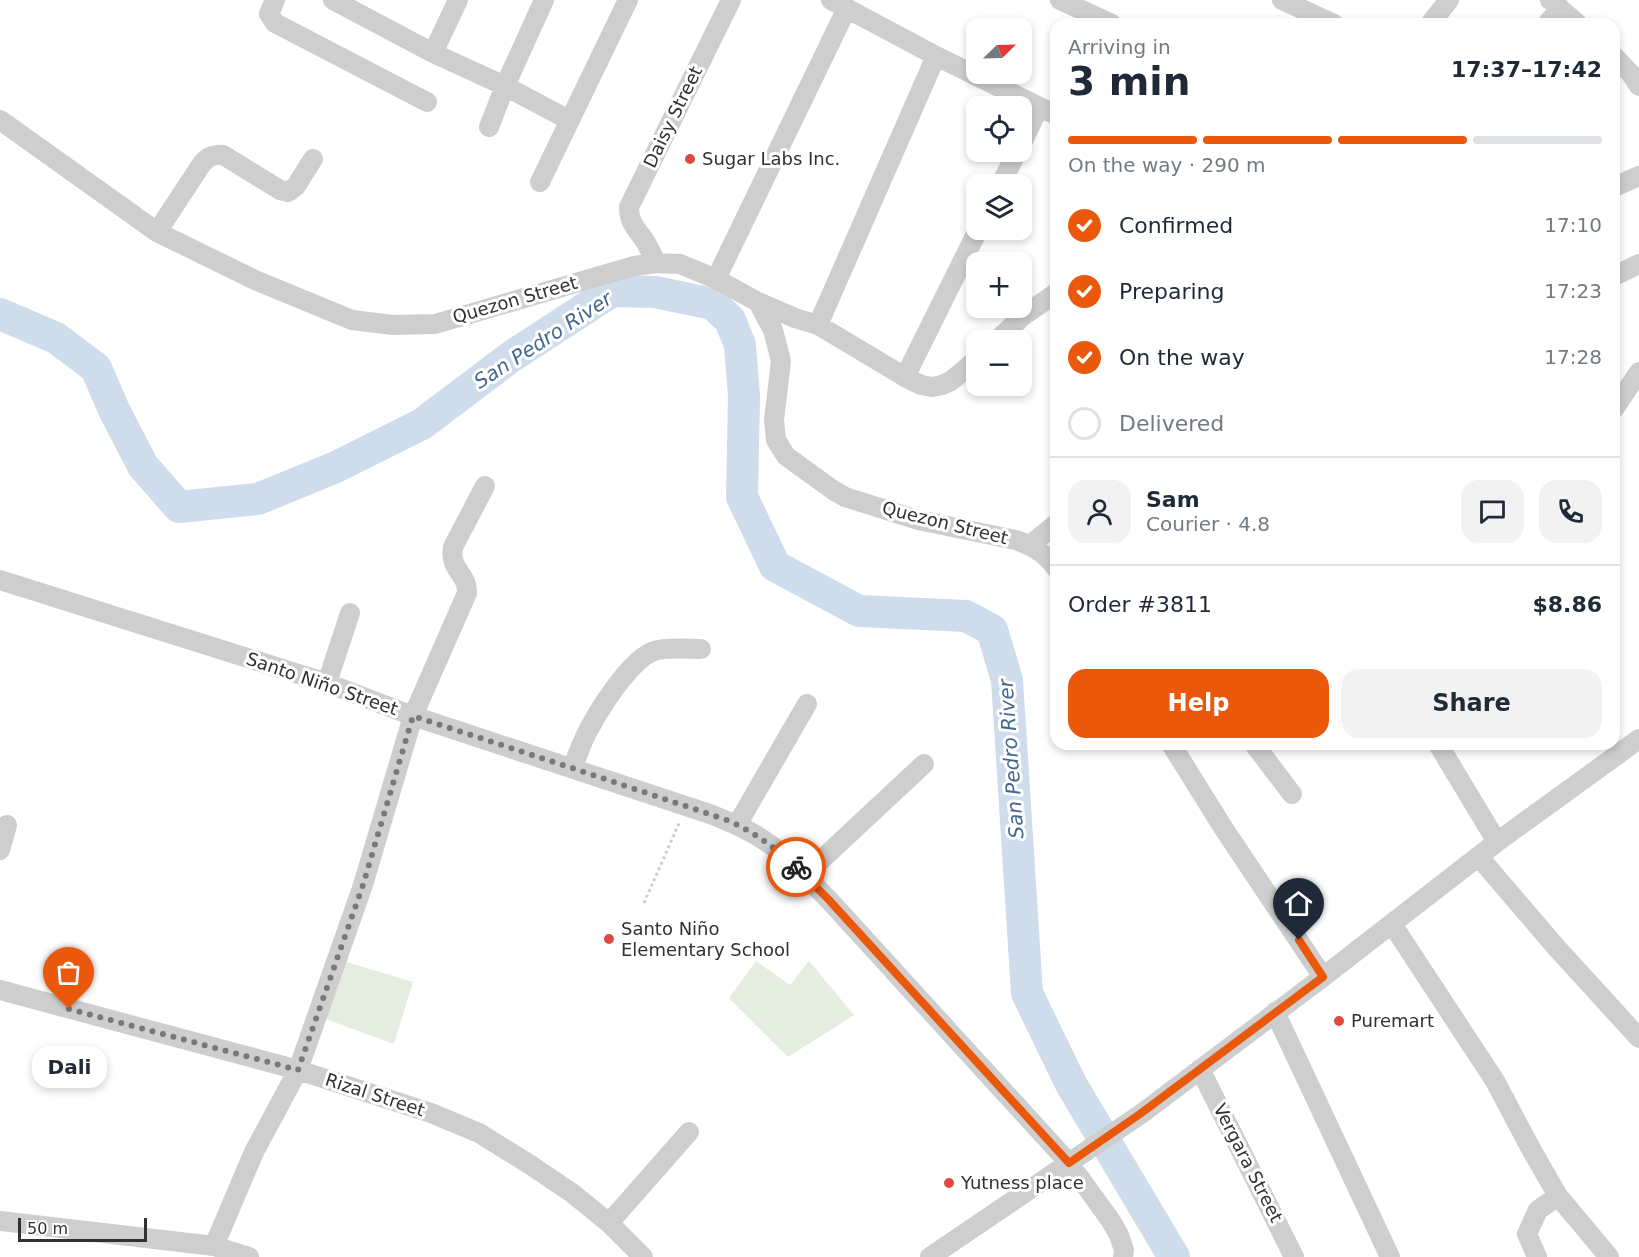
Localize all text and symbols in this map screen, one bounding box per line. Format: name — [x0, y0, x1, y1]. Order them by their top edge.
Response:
north arrow — [966, 18, 1032, 84]
map controls — [966, 18, 1032, 396]
text: Arriving in — [1068, 35, 1171, 59]
text: 17:37–17:42 — [1451, 57, 1602, 82]
text: 3 min — [1068, 59, 1190, 104]
street label: Daisy Street — [639, 63, 706, 171]
button: locate — [966, 96, 1032, 162]
place label: Sugar Labs Inc. — [702, 148, 840, 169]
marker: Sugar Labs Inc. — [683, 152, 697, 166]
text: On the way · 290 m — [1068, 153, 1266, 177]
button: layers — [966, 174, 1032, 240]
icon: check — [1068, 209, 1101, 242]
text: Confirmed — [1119, 213, 1233, 238]
text: 17:10 — [1544, 213, 1602, 237]
button: + — [966, 252, 1032, 318]
street label: Quezon Street — [450, 272, 580, 327]
icon: check — [1068, 275, 1101, 308]
text: Preparing — [1119, 279, 1225, 304]
text: 17:23 — [1544, 279, 1602, 303]
water label: San Pedro River — [470, 285, 618, 394]
button: − — [966, 330, 1032, 396]
icon: check — [1068, 341, 1101, 374]
text: On the way — [1119, 345, 1245, 370]
text: 17:28 — [1544, 345, 1602, 369]
text: Delivered — [1119, 411, 1224, 436]
button: person — [1068, 480, 1131, 543]
button: chat — [1461, 480, 1524, 543]
button: phone — [1539, 480, 1602, 543]
text: Sam — [1146, 487, 1200, 512]
street label: Quezon Street — [880, 497, 1010, 548]
text: Courier · 4.8 — [1146, 512, 1270, 536]
text: Order #3811 — [1068, 592, 1212, 617]
text: $8.86 — [1532, 592, 1602, 617]
street label: Santo Niño Street — [244, 648, 401, 719]
button: Help — [1068, 669, 1329, 738]
button: Share — [1341, 669, 1602, 738]
water label: San Pedro River — [993, 677, 1029, 839]
courier — [766, 837, 826, 897]
icon: bike — [780, 851, 813, 884]
pin — [1273, 878, 1324, 940]
icon: home — [1282, 887, 1315, 920]
place label: Santo Niño Elementary School — [621, 918, 790, 960]
marker: Santo Niño Elementary School — [602, 932, 616, 946]
pin — [43, 947, 94, 1009]
icon: bag — [52, 956, 85, 989]
place label: Puremart — [1351, 1010, 1434, 1031]
marker: Puremart — [1332, 1014, 1346, 1028]
callout: Dali — [32, 1045, 106, 1087]
text: Dali — [48, 1055, 91, 1079]
street label: Rizal Street — [323, 1069, 428, 1120]
street label: Vergara Street — [1209, 1100, 1287, 1226]
place label: Yutness place — [960, 1172, 1084, 1193]
marker: Yutness place — [942, 1176, 956, 1190]
scale bar — [18, 1215, 147, 1242]
text: 50 m — [27, 1219, 68, 1238]

